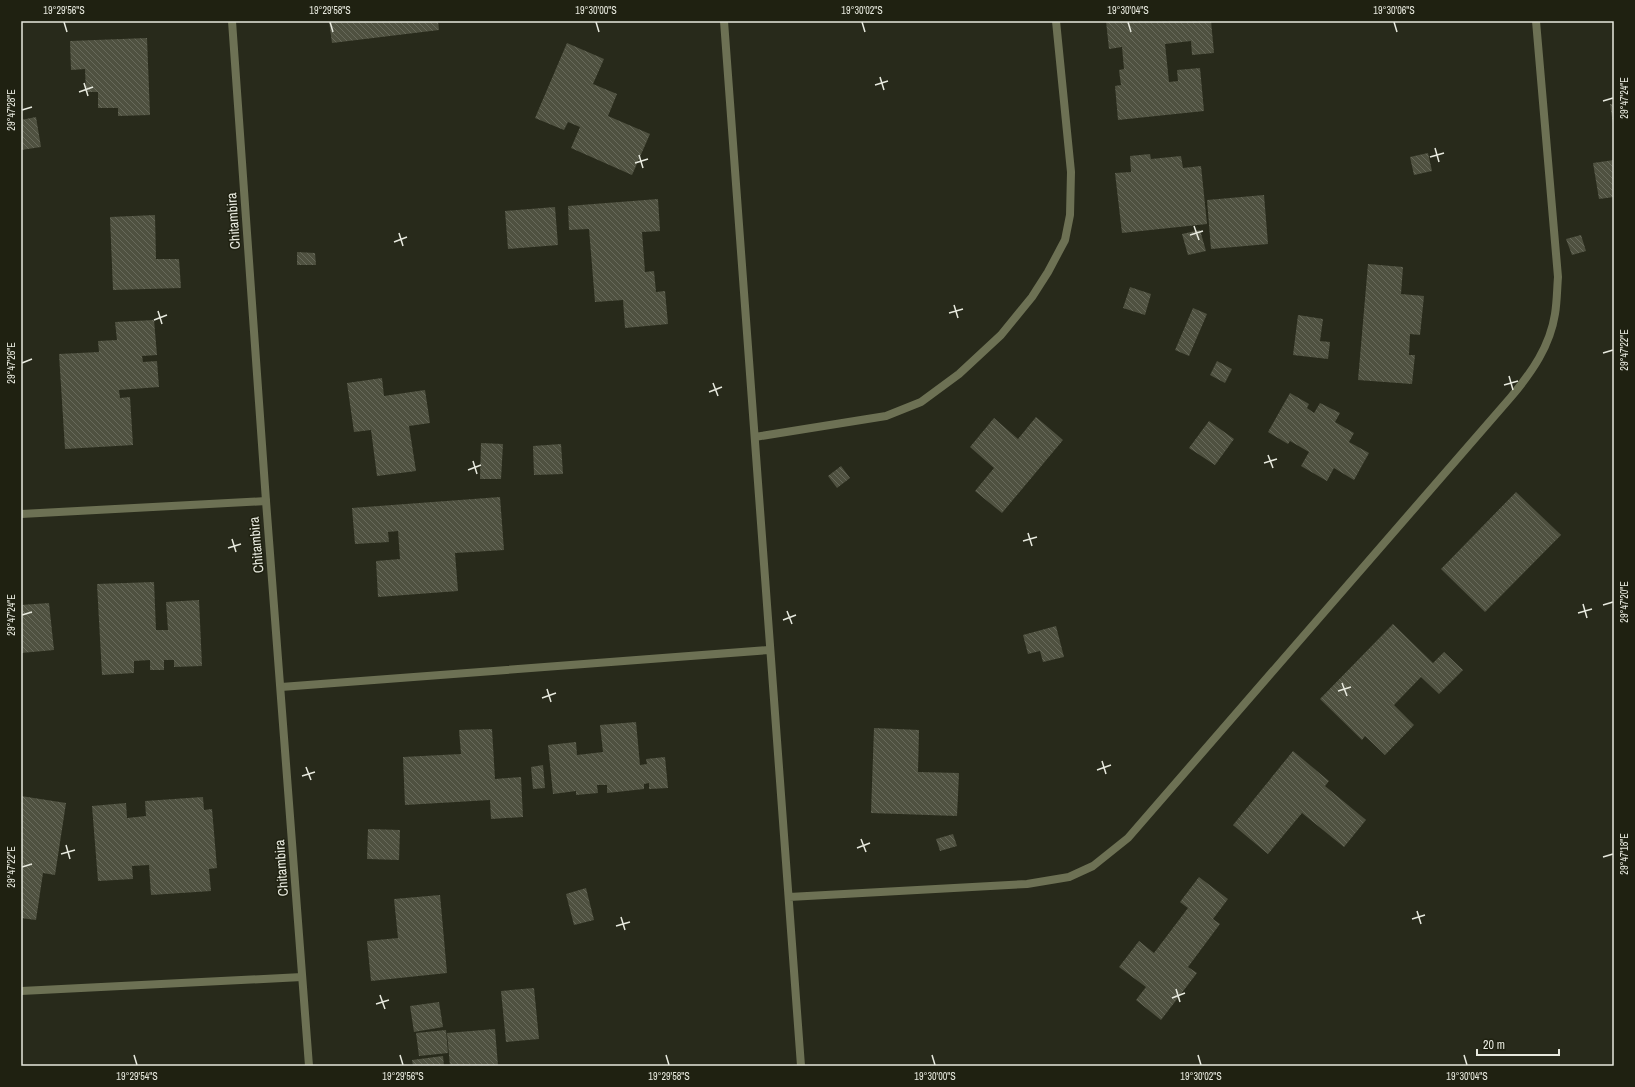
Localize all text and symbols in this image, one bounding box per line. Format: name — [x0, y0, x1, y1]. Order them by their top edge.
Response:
text: 19°29'56"S — [43, 4, 85, 17]
text: 19°29'58"S — [309, 4, 351, 17]
text: 19°30'00"S — [575, 4, 617, 17]
text: 19°30'02"S — [841, 4, 883, 17]
text: 19°30'04"S — [1107, 4, 1149, 17]
text: 19°30'06"S — [1373, 4, 1415, 17]
text: 29°47'24"E — [1618, 77, 1631, 119]
text: 29°47'28"E — [5, 89, 18, 131]
street label: Chitambira — [222, 191, 244, 250]
text: 29°47'22"E — [1618, 329, 1631, 371]
text: 29°47'26"E — [5, 342, 18, 384]
street label: Chitambira — [245, 515, 267, 574]
text: 29°47'20"E — [1618, 581, 1631, 623]
text: 29°47'24"E — [5, 594, 18, 636]
text: 29°47'18"E — [1618, 833, 1631, 875]
street label: Chitambira — [270, 838, 292, 897]
text: 29°47'22"E — [5, 846, 18, 888]
scale bar — [1477, 1031, 1559, 1057]
text: 20 m — [1483, 1037, 1505, 1053]
text: 19°29'54"S — [116, 1070, 158, 1083]
text: 19°29'56"S — [382, 1070, 424, 1083]
text: 19°29'58"S — [648, 1070, 690, 1083]
text: 19°30'00"S — [914, 1070, 956, 1083]
text: 19°30'02"S — [1180, 1070, 1222, 1083]
text: 19°30'04"S — [1446, 1070, 1488, 1083]

